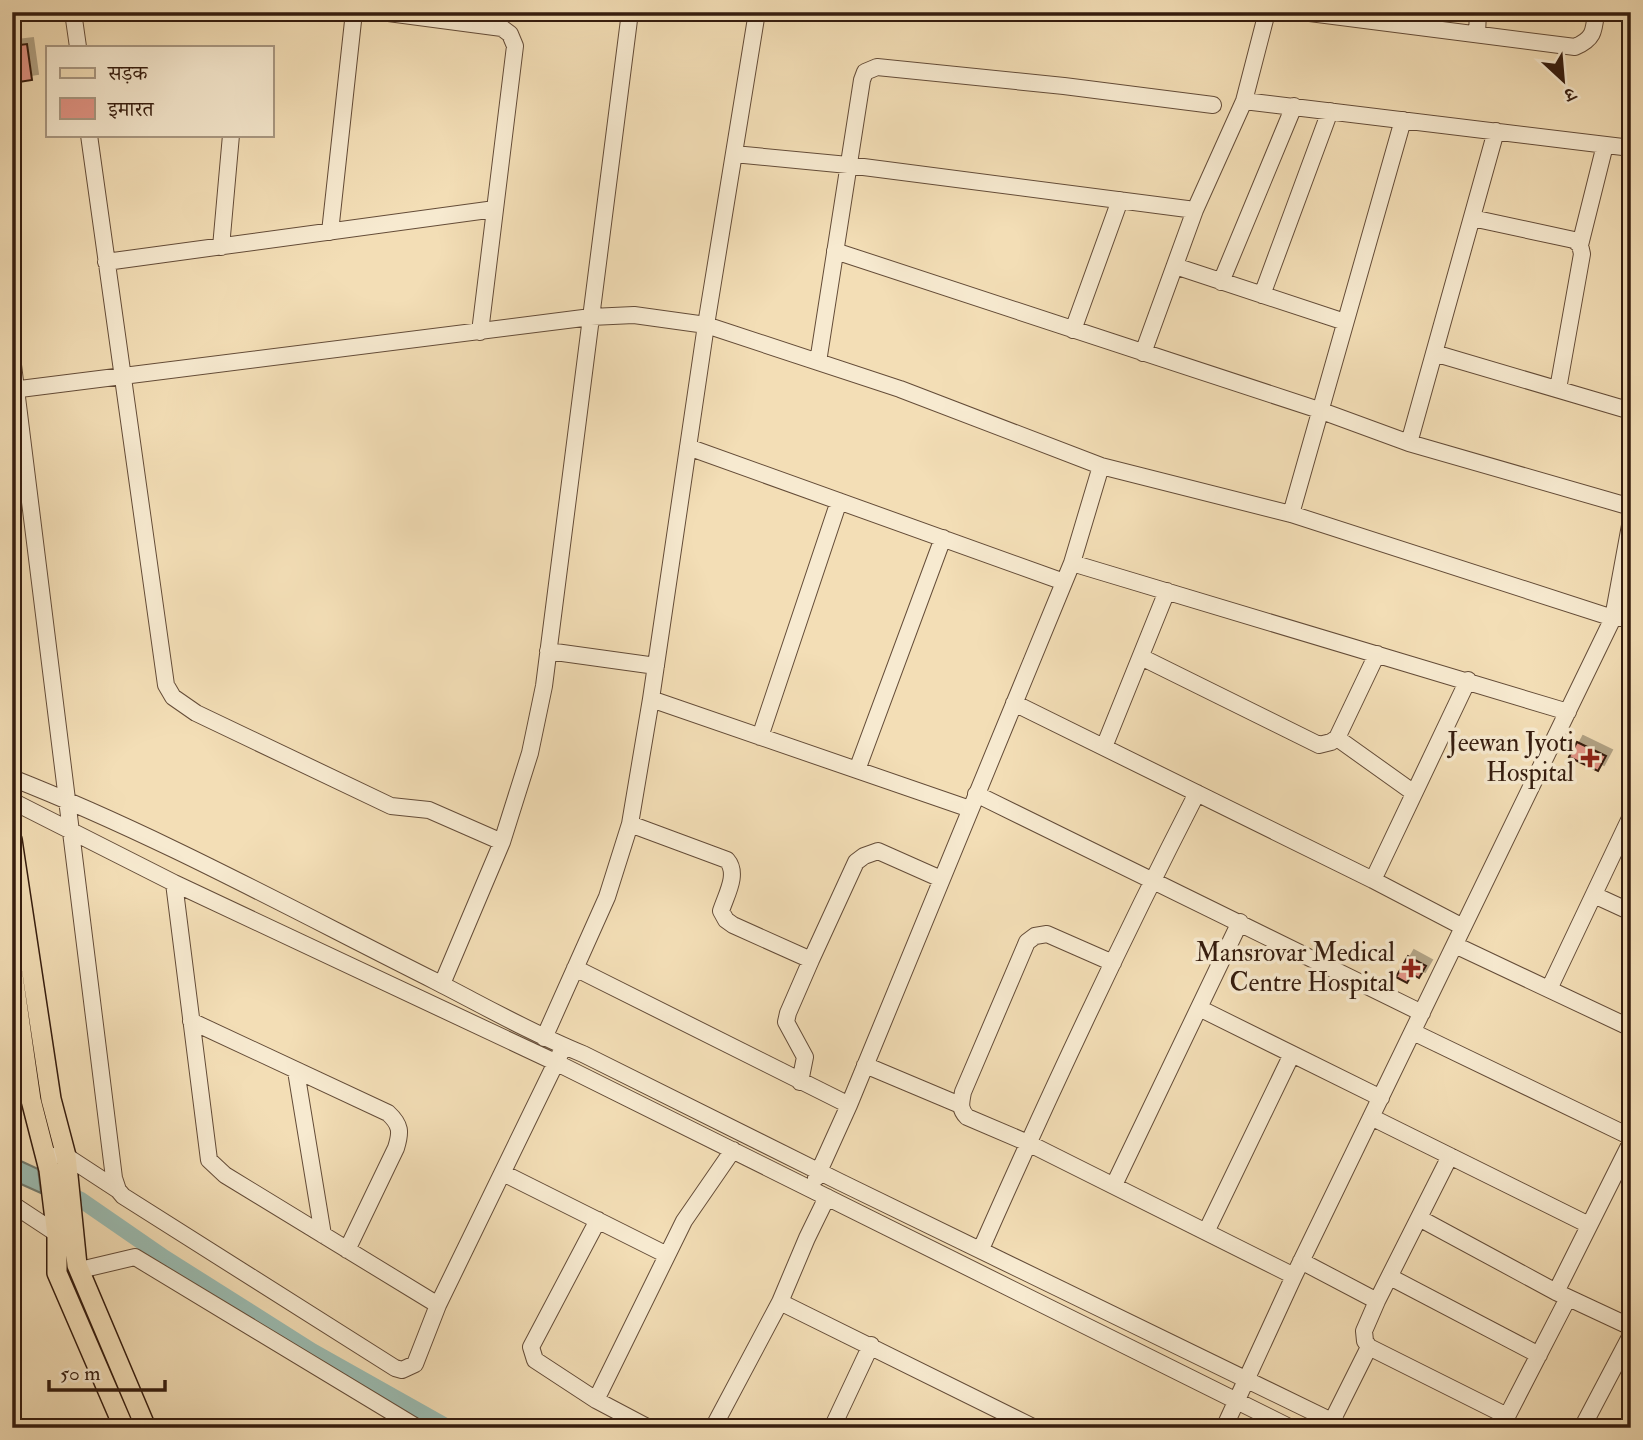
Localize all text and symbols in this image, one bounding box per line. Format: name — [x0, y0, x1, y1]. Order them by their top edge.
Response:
legend — [46, 46, 273, 136]
north arrow — [1528, 46, 1598, 116]
text: सड़क — [107, 60, 148, 87]
text: उ — [1559, 81, 1581, 108]
text: इमारत — [107, 96, 155, 123]
place label: Jeewan Jyoti Hospital — [1447, 727, 1574, 790]
marker: Jeewan Jyoti Hospital — [1580, 748, 1600, 768]
place label: Mansrovar Medical Centre Hospital — [1195, 937, 1395, 1000]
marker: Mansrovar Medical Centre Hospital — [1401, 958, 1421, 978]
scale bar — [49, 1349, 164, 1393]
text: 50 m — [60, 1360, 101, 1387]

